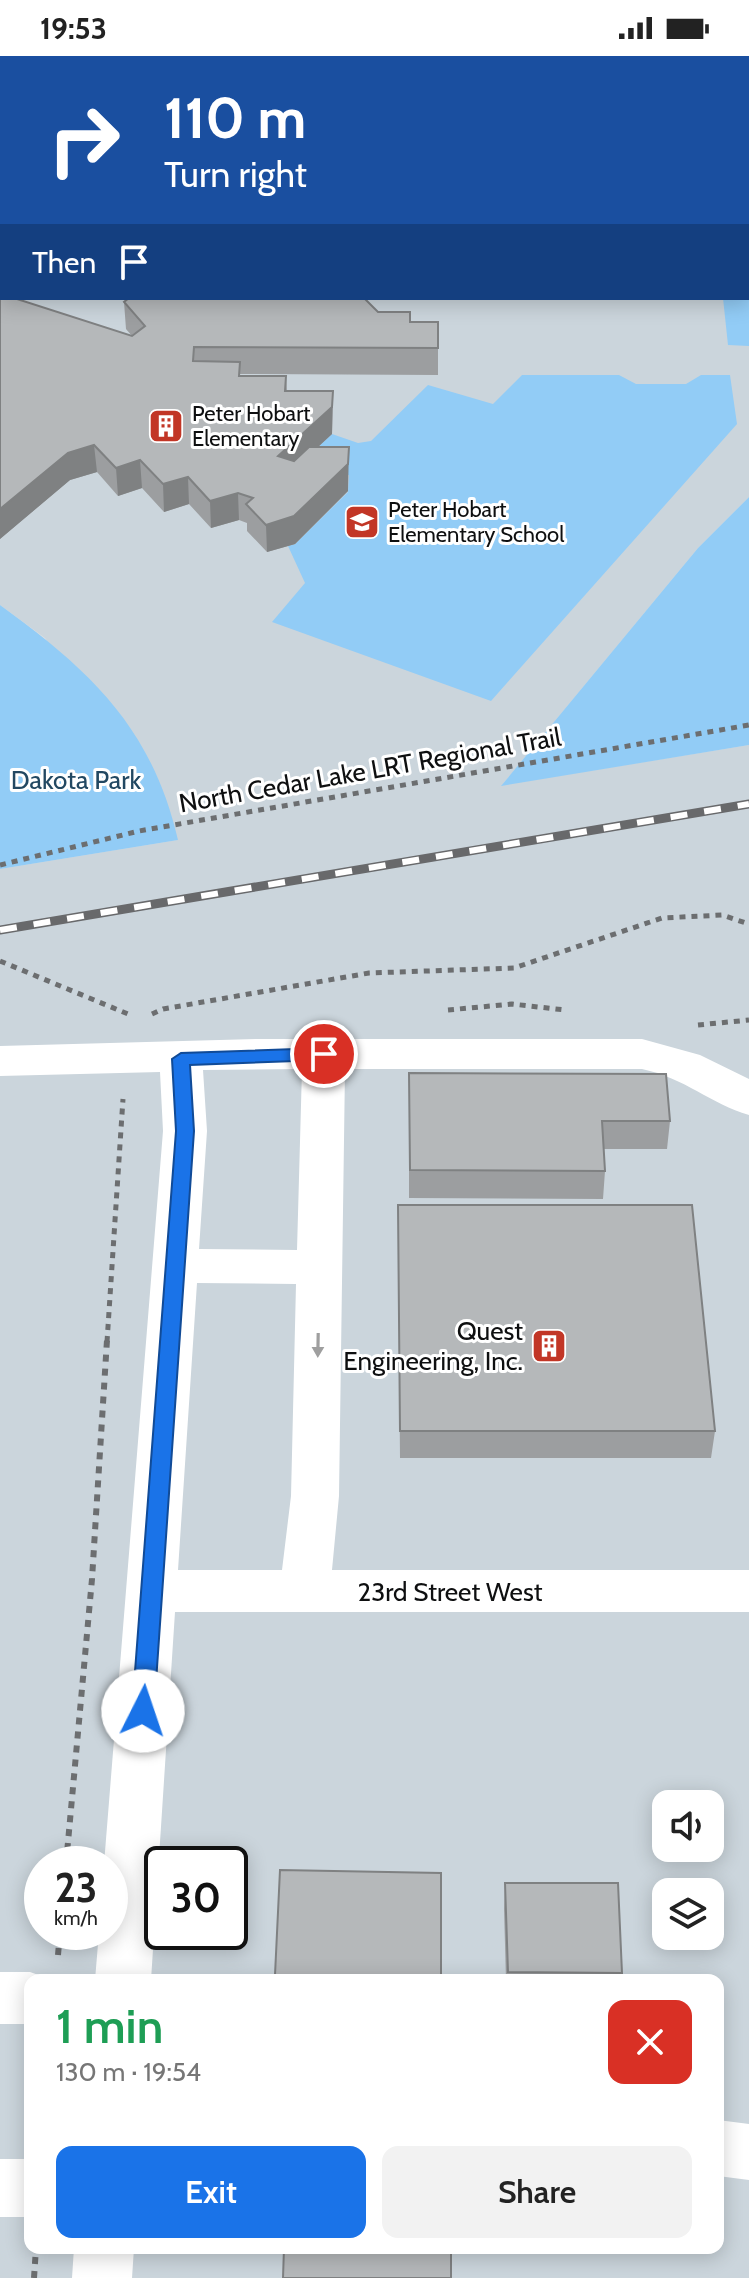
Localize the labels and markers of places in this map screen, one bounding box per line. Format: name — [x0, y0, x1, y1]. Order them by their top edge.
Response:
place label: Peter Hobart Elementary — [192, 400, 311, 452]
building icon: Peter Hobart Elementary — [147, 407, 185, 445]
place label: Peter Hobart Elementary School — [388, 496, 565, 548]
school or university icon: Peter Hobart Elementary School — [343, 503, 381, 541]
pin — [290, 1020, 358, 1088]
place label: Quest Engineering, Inc. — [343, 1315, 523, 1377]
building icon: Quest Engineering, Inc. — [530, 1327, 568, 1365]

